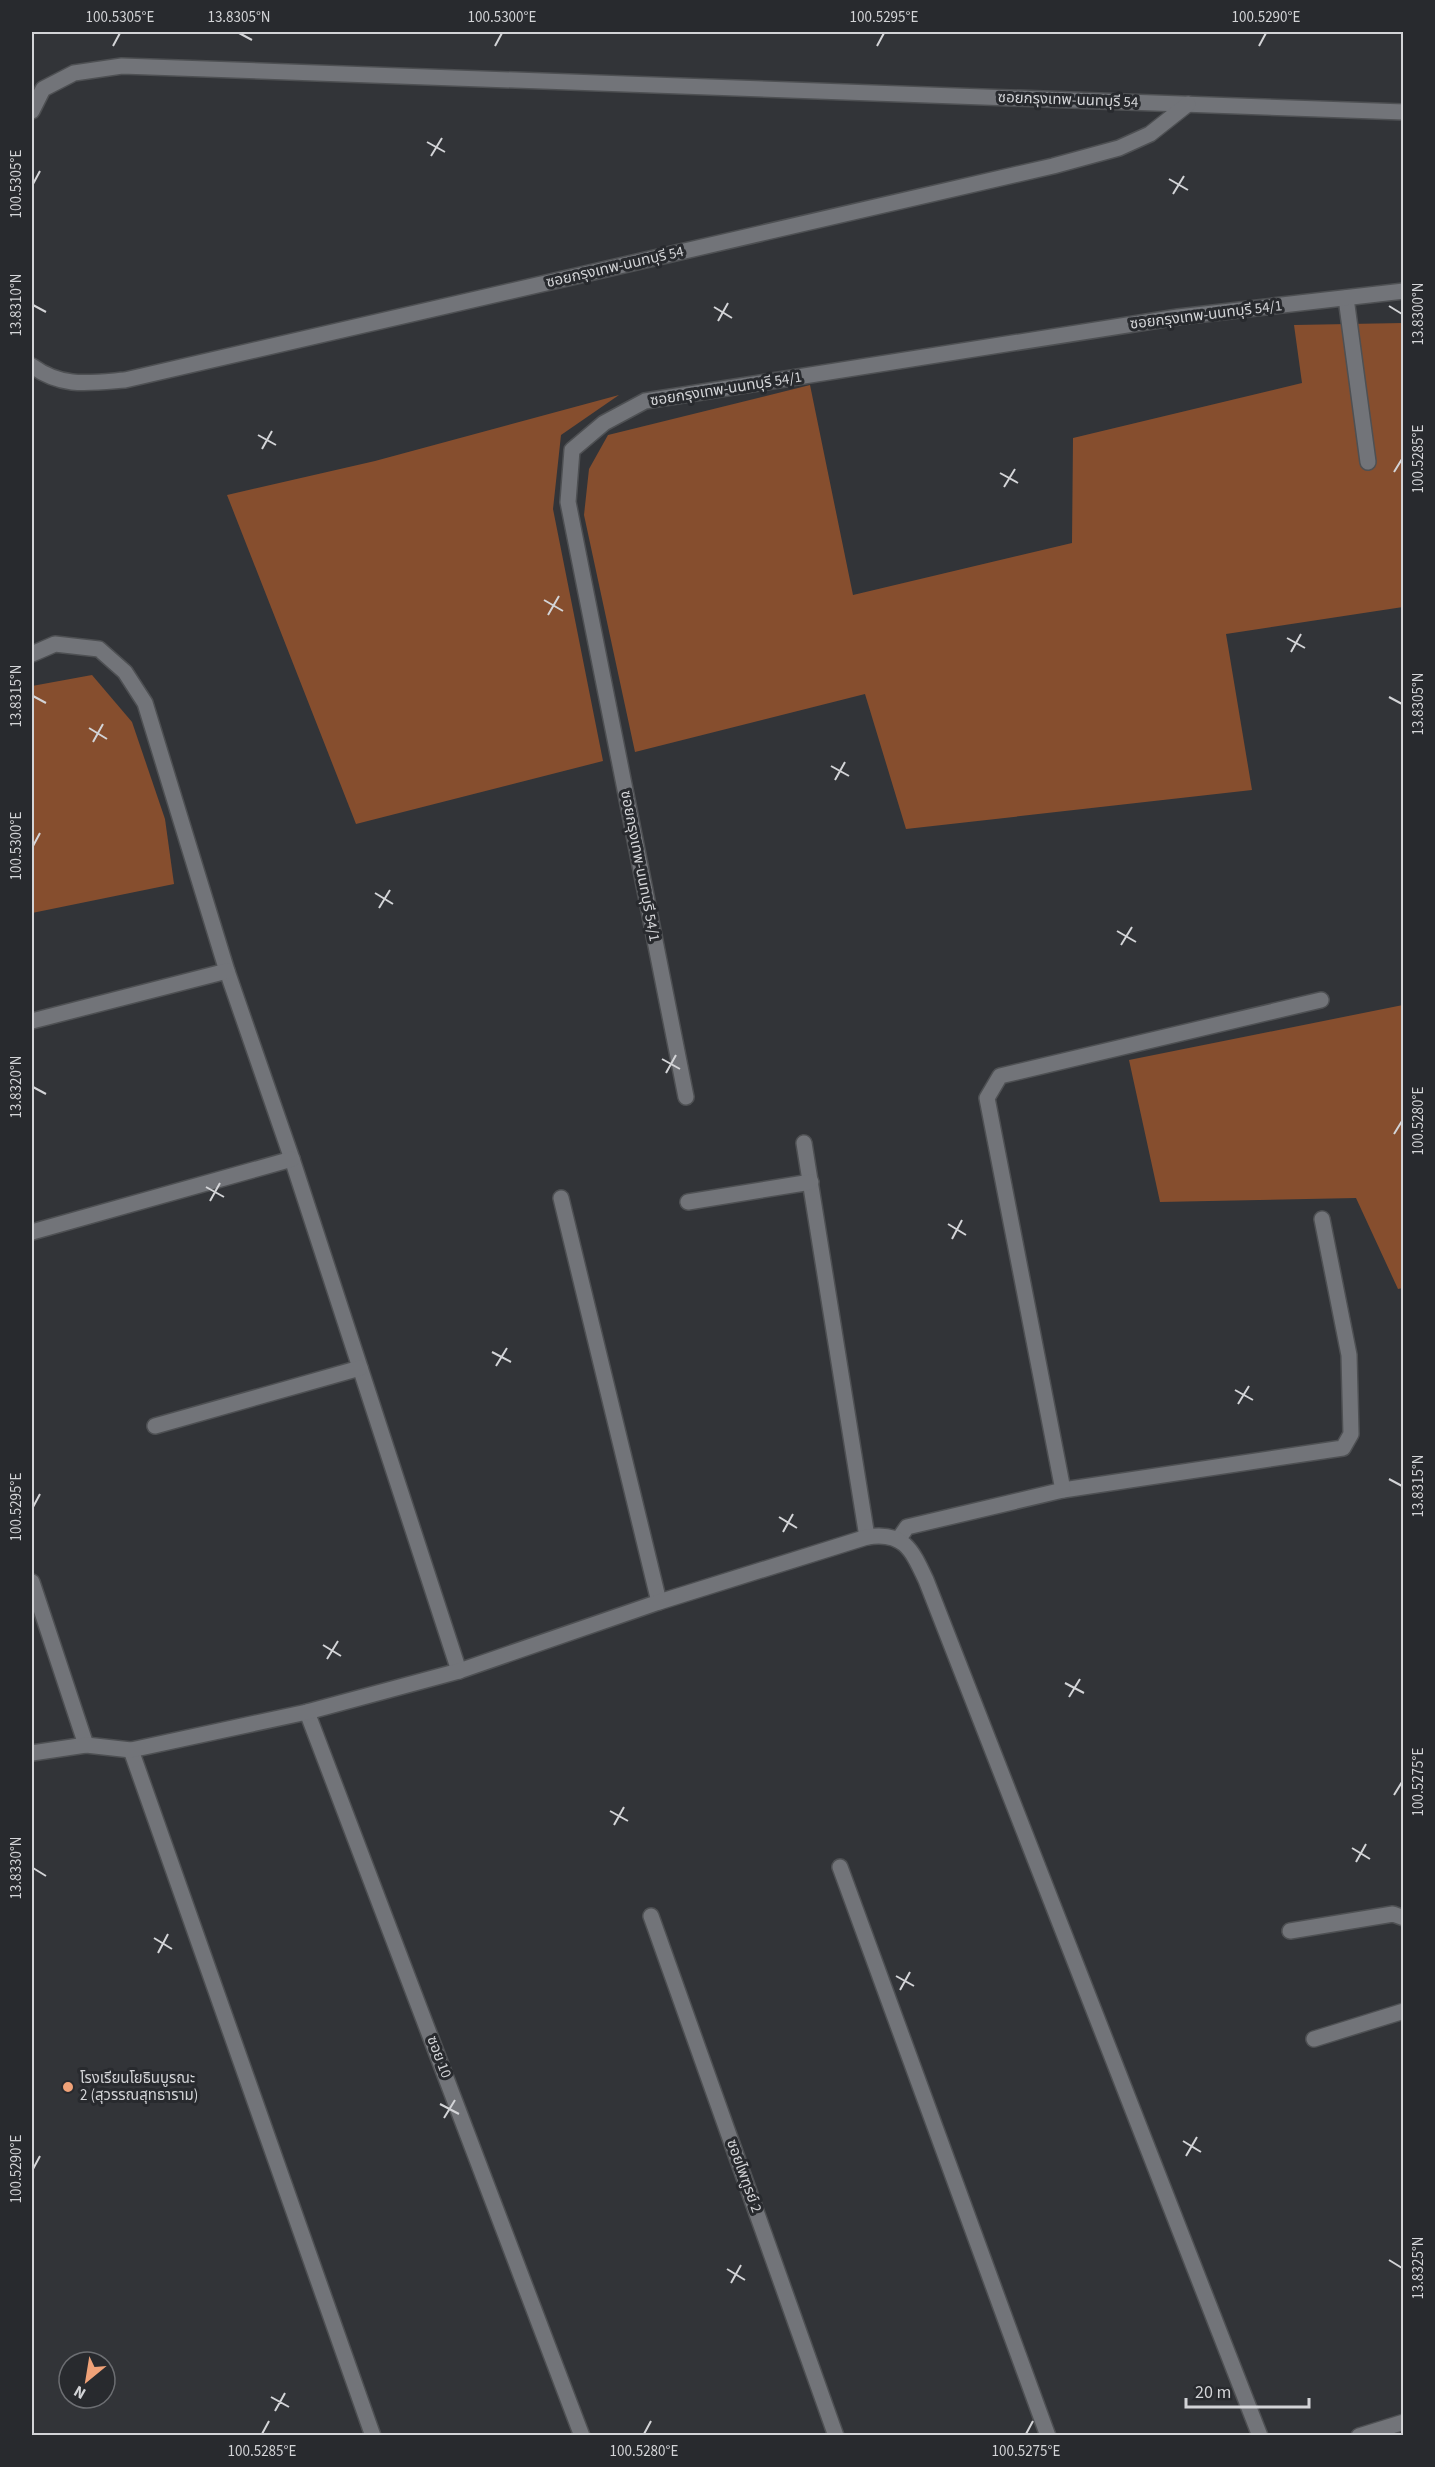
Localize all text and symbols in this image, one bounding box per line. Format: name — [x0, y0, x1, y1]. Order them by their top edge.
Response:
text: 100.5305°E — [86, 7, 154, 28]
text: 13.8305°N — [207, 7, 271, 28]
text: 100.5300°E — [468, 7, 536, 28]
text: 100.5295°E — [850, 7, 918, 28]
text: 100.5290°E — [1232, 7, 1300, 28]
street label: ซอยกรุงเทพ-นนทบุรี 54 — [997, 87, 1139, 113]
text: 100.5305°E — [6, 150, 27, 218]
street label: ซอยกรุงเทพ-นนทบุรี 54 — [544, 241, 686, 293]
text: 13.8310°N — [6, 273, 27, 337]
text: 13.8300°N — [1408, 282, 1429, 346]
street label: ซอยกรุงเทพ-นนทบุรี 54/1 — [1129, 295, 1283, 335]
street label: ซอยกรุงเทพ-นนทบุรี 54/1 — [649, 367, 803, 411]
text: 100.5285°E — [1408, 425, 1429, 493]
text: 13.8315°N — [6, 664, 27, 728]
text: 13.8305°N — [1408, 672, 1429, 736]
street label: ซอยกรุงเทพ-นนทบุรี 54/1 — [615, 789, 665, 943]
text: 100.5300°E — [6, 812, 27, 880]
text: 13.8320°N — [6, 1055, 27, 1119]
text: 100.5280°E — [1408, 1087, 1429, 1155]
text: 13.8315°N — [1408, 1454, 1429, 1518]
text: 100.5295°E — [6, 1473, 27, 1541]
text: 100.5275°E — [1408, 1748, 1429, 1816]
text: 13.8330°N — [6, 1836, 27, 1900]
street label: ซอย 10 — [421, 2033, 457, 2081]
place label: โรงเรียนโยธินบูรณะ 2 (สุวรรณสุทธาราม) — [80, 2068, 198, 2106]
marker: โรงเรียนโยธินบูรณะ 2 (สุวรรณสุทธาราม) — [61, 2080, 75, 2094]
text: 100.5290°E — [6, 2135, 27, 2203]
street label: ซอยไพฑูรย์ 2 — [721, 2136, 767, 2216]
text: 13.8325°N — [1408, 2236, 1429, 2300]
north arrow — [57, 2350, 117, 2410]
scale bar — [1186, 2371, 1309, 2409]
text: N — [70, 2380, 90, 2404]
text: 20 m — [1195, 2380, 1231, 2405]
text: 100.5285°E — [228, 2441, 296, 2462]
text: 100.5280°E — [610, 2441, 678, 2462]
text: 100.5275°E — [992, 2441, 1060, 2462]

